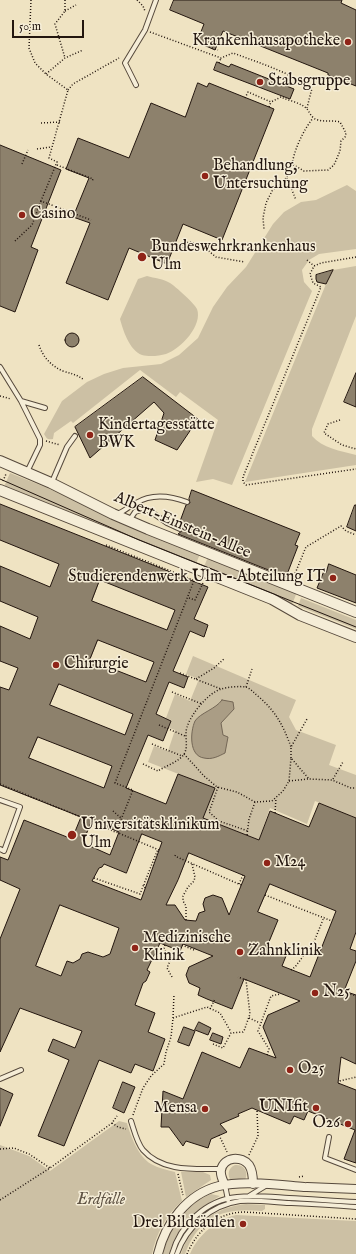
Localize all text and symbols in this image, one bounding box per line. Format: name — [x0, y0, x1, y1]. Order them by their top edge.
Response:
scale bar — [14, 12, 86, 38]
text: 50 m — [19, 19, 41, 34]
place label: Krankenhausapotheke — [192, 32, 340, 52]
marker: Krankenhausapotheke — [343, 37, 353, 47]
place label: Stabsgruppe — [268, 72, 350, 92]
marker: Stabsgruppe — [255, 77, 265, 87]
place label: Behandlung, Untersuchung — [213, 157, 308, 195]
marker: Behandlung, Untersuchung — [200, 171, 210, 181]
place label: Casino — [30, 205, 75, 225]
marker: Casino — [17, 210, 27, 220]
place label: Bundeswehrkrankenhaus Ulm — [151, 238, 316, 276]
marker: Bundeswehrkrankenhaus Ulm — [136, 251, 148, 263]
place label: Kindertagesstätte BWK — [98, 416, 215, 454]
marker: Kindertagesstätte BWK — [85, 430, 95, 440]
street label: Albert-Einstein-Allee — [111, 489, 253, 563]
place label: Studierendenwerk Ulm - Abteilung IT — [68, 568, 325, 588]
marker: Studierendenwerk Ulm - Abteilung IT — [328, 573, 338, 583]
place label: Chirurgie — [64, 655, 129, 675]
marker: Chirurgie — [51, 660, 61, 670]
place label: Universitätsklinikum Ulm — [81, 816, 220, 854]
marker: Universitätsklinikum Ulm — [66, 829, 78, 841]
place label: M24 — [275, 853, 305, 873]
marker: M24 — [262, 858, 272, 868]
place label: Medizinische Klinik — [143, 929, 231, 967]
place label: Zahnklinik — [248, 942, 322, 962]
marker: Medizinische Klinik — [130, 943, 140, 953]
marker: Zahnklinik — [235, 947, 245, 957]
place label: N25 — [323, 983, 350, 1003]
marker: N25 — [310, 988, 320, 998]
place label: O25 — [298, 1060, 325, 1080]
marker: O25 — [285, 1065, 295, 1075]
place label: UNIfit — [259, 1098, 308, 1118]
place label: Mensa — [154, 1099, 197, 1119]
marker: UNIfit — [311, 1103, 321, 1113]
marker: Mensa — [200, 1104, 210, 1114]
place label: O26 — [312, 1114, 340, 1134]
marker: O26 — [343, 1119, 353, 1129]
park label: Erdfälle — [77, 1191, 125, 1211]
place label: Drei Bildsäulen — [132, 1214, 235, 1234]
marker: Drei Bildsäulen — [238, 1219, 248, 1229]

